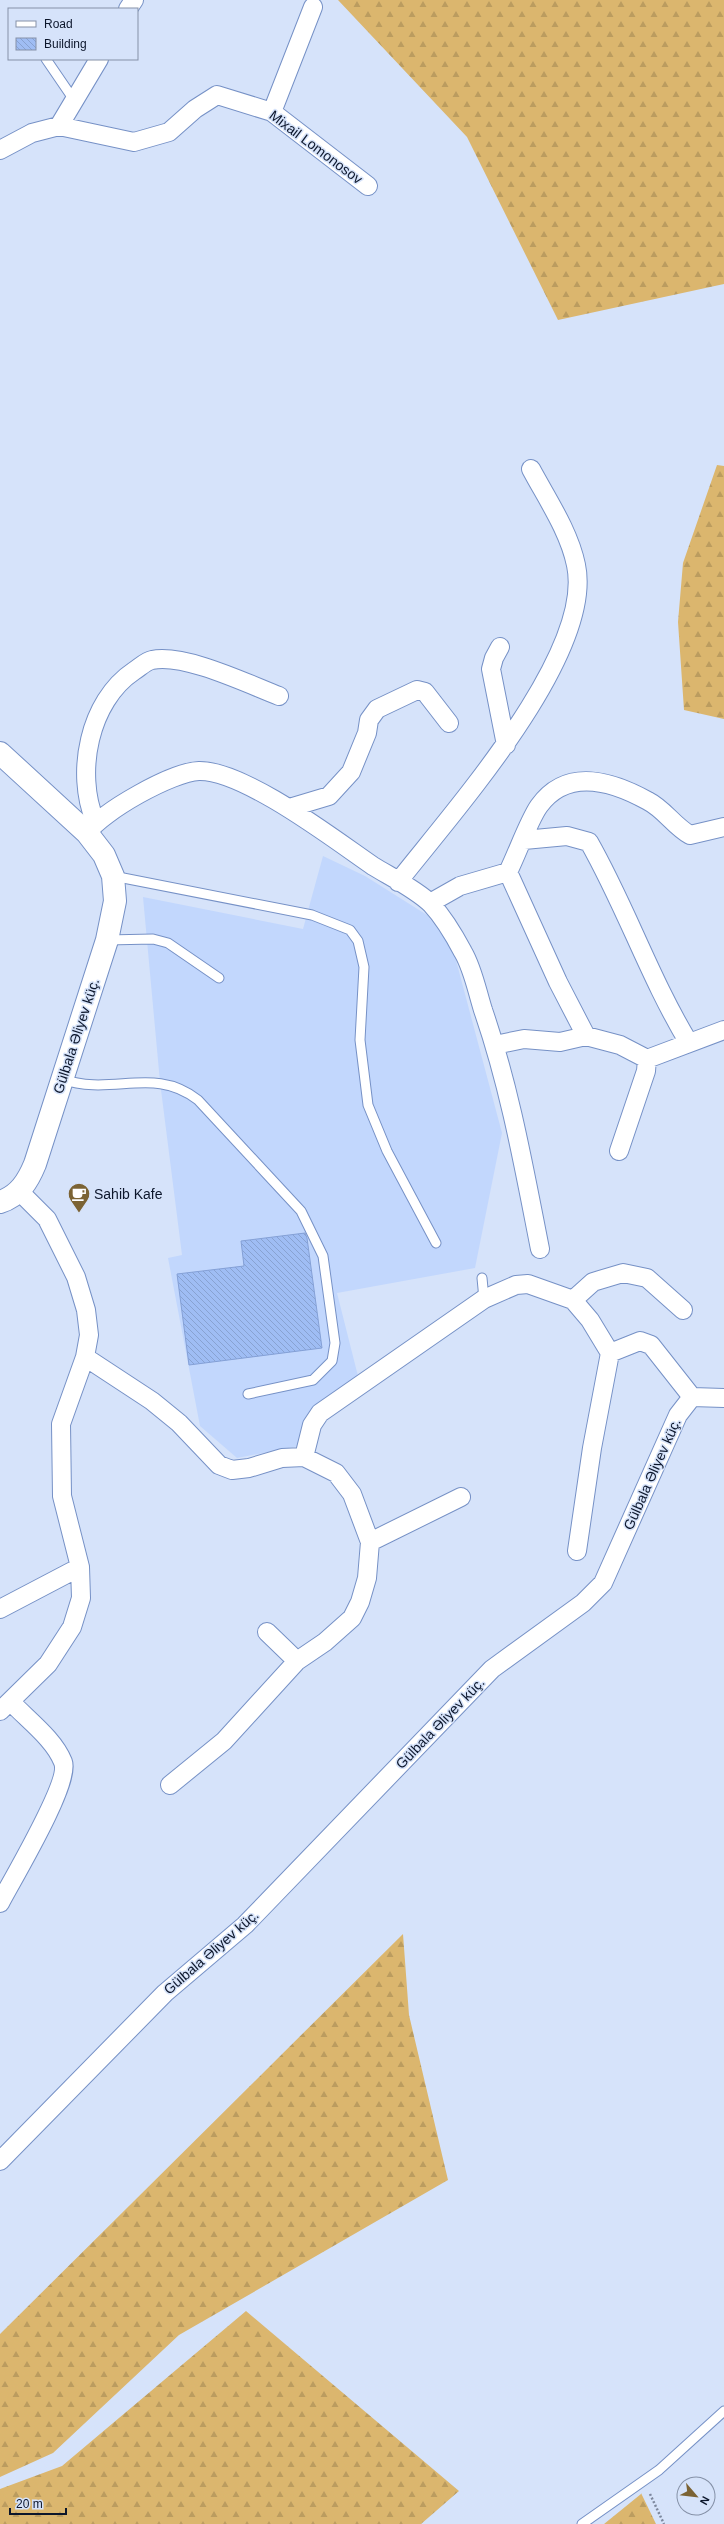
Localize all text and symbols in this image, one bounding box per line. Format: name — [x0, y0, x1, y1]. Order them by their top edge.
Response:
legend — [8, 8, 138, 60]
text: Road — [44, 17, 73, 31]
text: Building — [44, 37, 87, 51]
street label: Mixail Lomonosov — [266, 107, 366, 187]
street label: Gülbala Əliyev küç. — [50, 976, 102, 1096]
cafe icon: Sahib Kafe — [66, 1181, 92, 1214]
place label: Sahib Kafe — [94, 1186, 163, 1202]
street label: Gülbala Əliyev küç. — [620, 1416, 684, 1532]
street label: Gülbala Əliyev küç. — [392, 1674, 488, 1772]
street label: Gülbala Əliyev küç. — [160, 1907, 262, 1997]
north arrow — [676, 2476, 716, 2516]
scale bar — [10, 2490, 66, 2516]
text: N — [698, 2494, 712, 2507]
text: 20 m — [16, 2497, 43, 2511]

